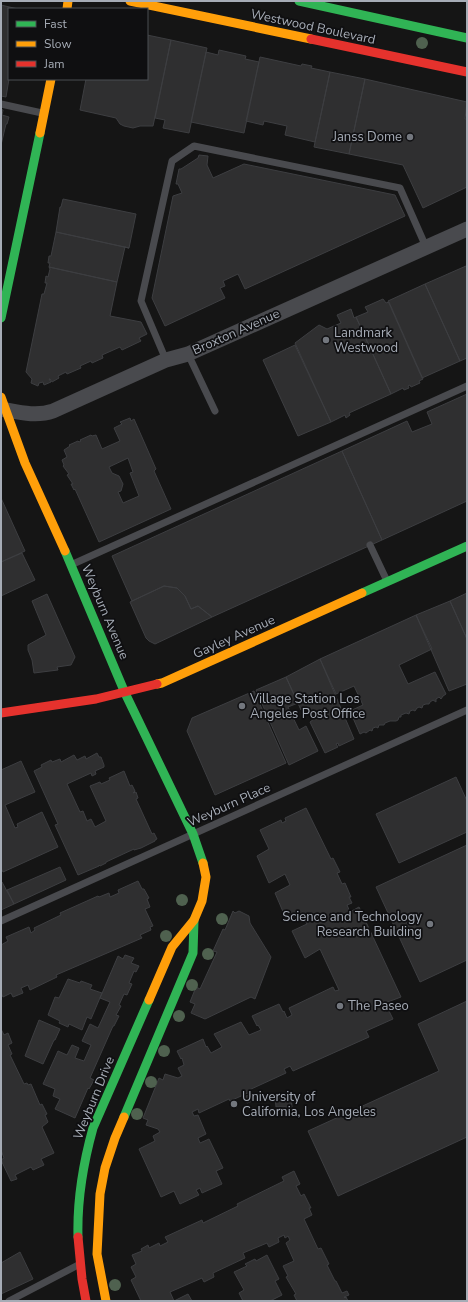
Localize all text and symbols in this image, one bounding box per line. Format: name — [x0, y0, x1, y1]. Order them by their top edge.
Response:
street label: Westwood Boulevard — [249, 5, 377, 49]
legend — [8, 8, 148, 80]
text: Fast — [44, 16, 67, 32]
text: Slow — [44, 36, 72, 52]
text: Jam — [43, 56, 65, 72]
place label: Janss Dome — [332, 128, 402, 146]
marker: Janss Dome — [405, 132, 415, 142]
street label: Broxton Avenue — [189, 305, 283, 359]
place label: Landmark Westwood — [334, 324, 398, 357]
marker: Landmark Westwood — [321, 335, 331, 345]
street label: Weyburn Avenue — [77, 562, 133, 662]
street label: Gayley Avenue — [190, 611, 278, 663]
place label: Village Station Los Angeles Post Office — [249, 690, 365, 723]
marker: Village Station Los Angeles Post Office — [237, 701, 247, 711]
street label: Weyburn Place — [185, 779, 273, 831]
place label: Science and Technology Research Building — [282, 908, 422, 941]
marker: Science and Technology Research Building — [425, 919, 435, 929]
place label: The Paseo — [348, 997, 409, 1015]
marker: The Paseo — [335, 1001, 345, 1011]
street label: Weyburn Drive — [69, 1054, 119, 1142]
place label: University of California, Los Angeles — [242, 1088, 376, 1121]
marker: University of California, Los Angeles — [229, 1099, 239, 1109]

